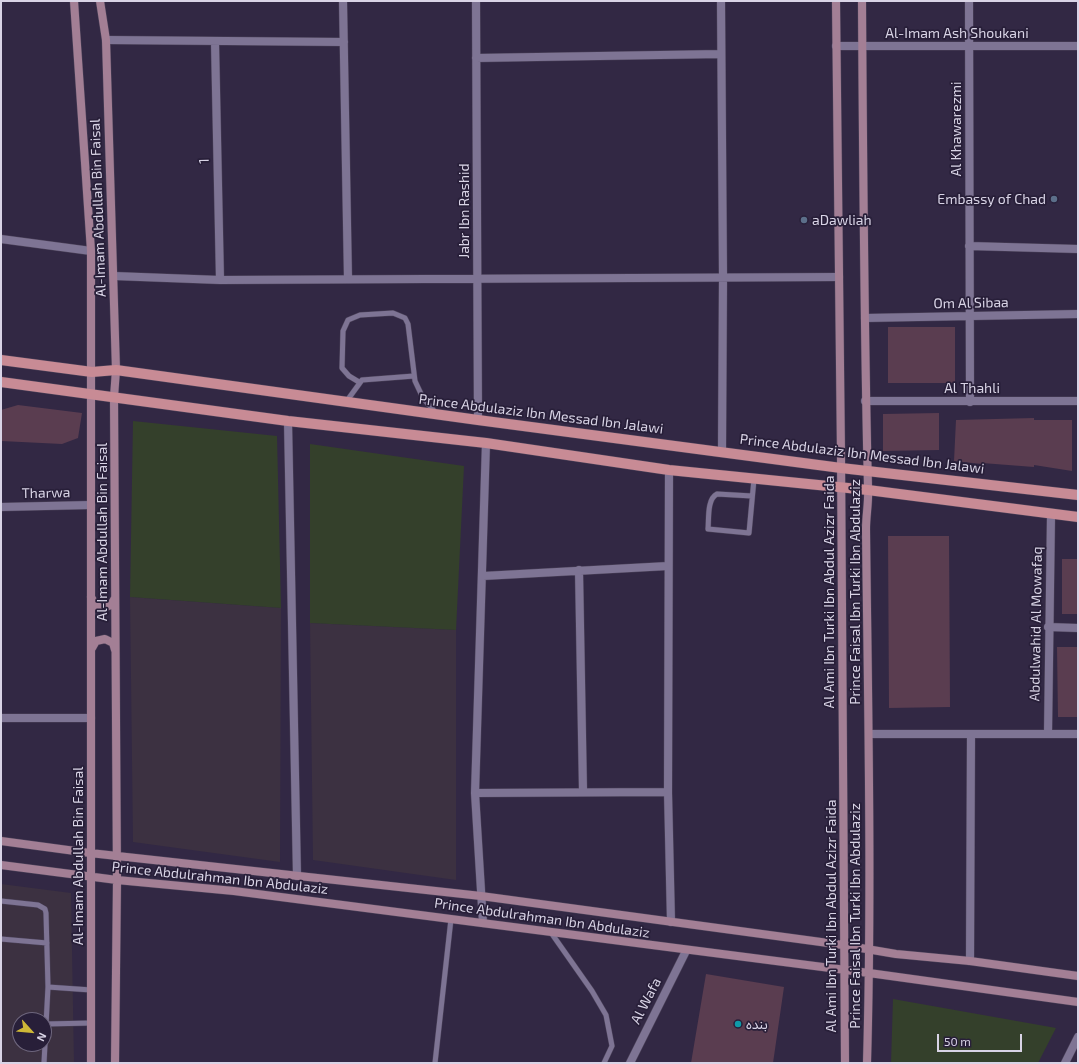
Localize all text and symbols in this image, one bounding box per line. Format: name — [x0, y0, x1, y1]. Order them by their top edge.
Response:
street label: Al-Imam Ash Shoukani — [885, 25, 1029, 41]
street label: Al Khawarezmi — [948, 81, 964, 177]
street label: Al-Imam Abdullah Bin Faisal — [86, 118, 110, 298]
street label: 1 — [196, 158, 212, 164]
street label: Jabr Ibn Rashid — [456, 163, 472, 259]
place label: Embassy of Chad — [937, 191, 1046, 207]
marker: Embassy of Chad — [1049, 194, 1059, 204]
place label: aDawliah — [812, 212, 872, 228]
marker: aDawliah — [799, 215, 809, 225]
street label: Om Al Sibaa — [933, 294, 1009, 312]
street label: Al Thahli — [944, 380, 1000, 396]
street label: Prince Abdulaziz Ibn Messad Ibn Jalawi — [418, 391, 664, 437]
street label: Prince Abdulaziz Ibn Messad Ibn Jalawi — [739, 431, 985, 477]
street label: Al-Imam Abdullah Bin Faisal — [94, 443, 110, 621]
street label: Al Ami Ibn Turki Ibn Abdul Azizr Faida — [821, 476, 837, 708]
street label: Prince Faisal Ibn Turki Ibn Abdulaziz — [847, 479, 863, 705]
street label: Tharwa — [21, 484, 71, 502]
street label: Abdulwahid Al Mowafaq — [1026, 546, 1046, 702]
street label: Al-Imam Abdullah Bin Faisal — [70, 767, 86, 945]
street label: Al Ami Ibn Turki Ibn Abdul Azizr Faida — [823, 800, 839, 1032]
street label: Prince Faisal Ibn Turki Ibn Abdulaziz — [847, 803, 863, 1029]
street label: Prince Abdulrahman Ibn Abdulaziz — [111, 858, 329, 898]
street label: Prince Abdulrahman Ibn Abdulaziz — [433, 895, 651, 941]
street label: Al Wafa — [627, 975, 665, 1027]
north arrow — [12, 1012, 52, 1052]
place label: بنده — [746, 1016, 768, 1032]
marker: بنده — [733, 1019, 743, 1029]
scale bar — [939, 1026, 1024, 1052]
text: N — [35, 1031, 50, 1044]
text: 50 m — [944, 1034, 971, 1048]

